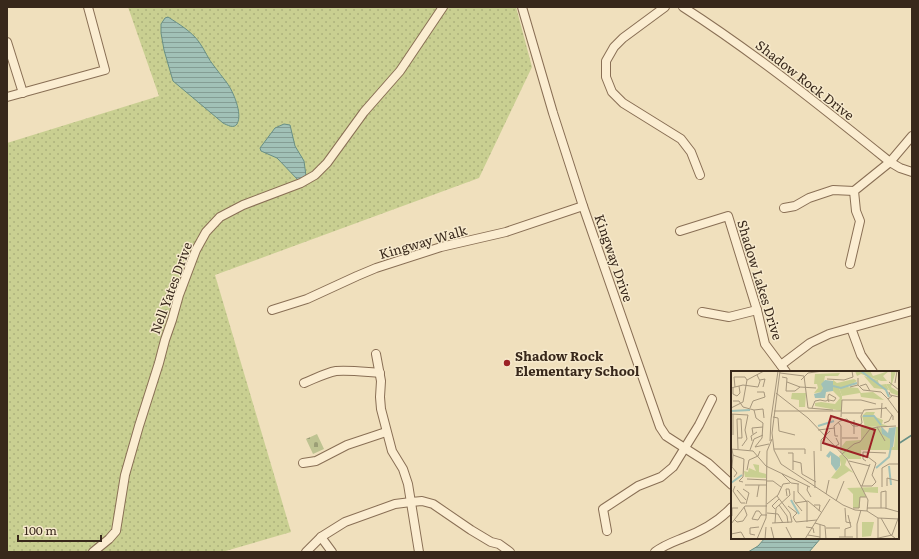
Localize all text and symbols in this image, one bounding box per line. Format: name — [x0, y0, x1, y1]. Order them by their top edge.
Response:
street label: Shadow Rock Drive — [752, 35, 859, 124]
street label: Kingway Drive — [591, 211, 638, 304]
street label: Shadow Lakes Drive — [733, 217, 788, 342]
street label: Kingway Walk — [377, 220, 470, 263]
street label: Nell Yates Drive — [145, 239, 196, 337]
place label: Shadow Rock Elementary School — [515, 346, 640, 380]
marker: Shadow Rock Elementary School — [502, 358, 512, 368]
inset map — [731, 371, 899, 539]
scale bar — [18, 517, 101, 543]
text: 100 m — [24, 521, 57, 539]

